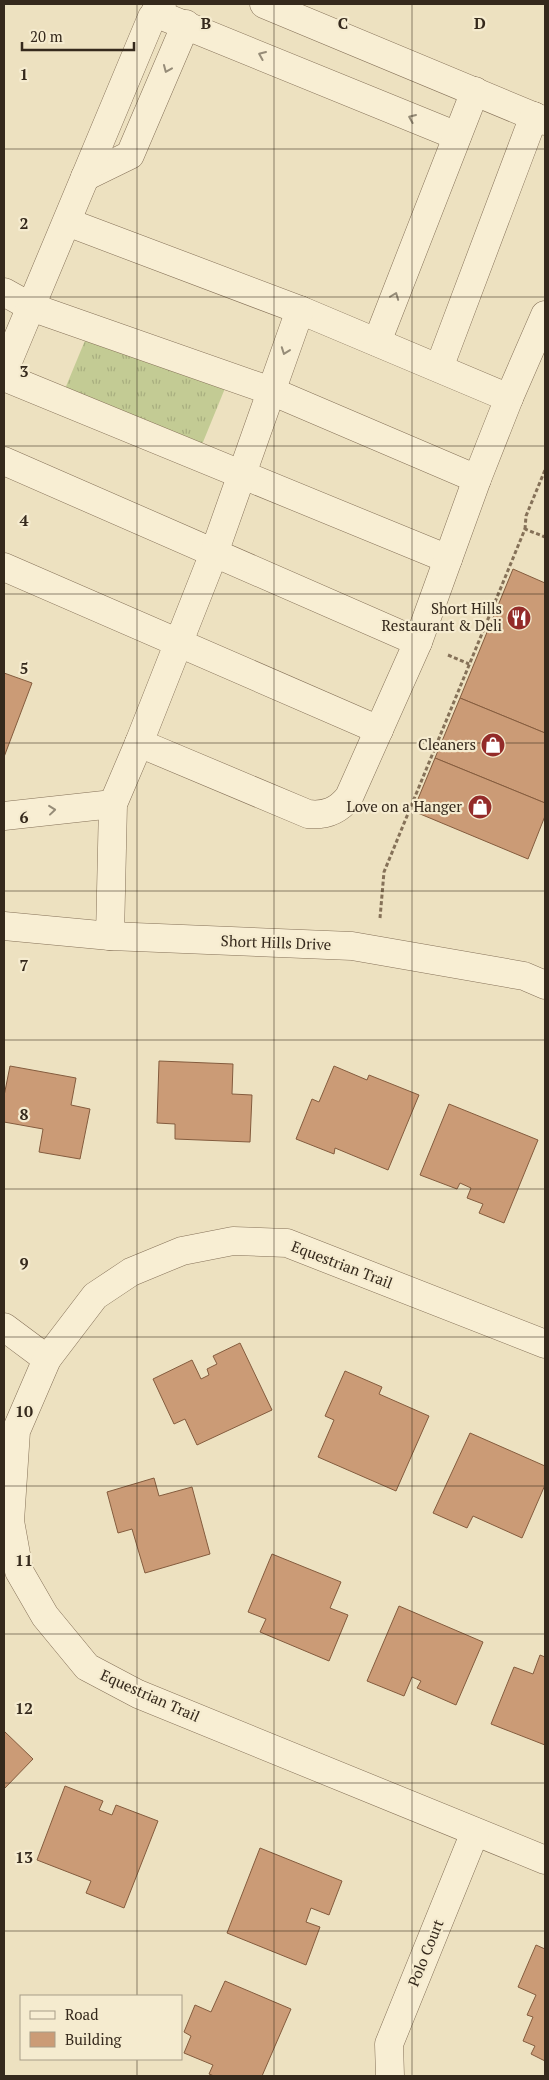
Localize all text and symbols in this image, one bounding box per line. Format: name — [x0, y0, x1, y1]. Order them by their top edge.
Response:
text: B — [201, 12, 211, 34]
text: C — [338, 12, 348, 34]
text: D — [474, 12, 486, 34]
scale bar — [22, 20, 135, 52]
text: 20 m — [30, 26, 63, 46]
one-way arrow — [258, 51, 267, 62]
text: 1 — [19, 63, 29, 85]
one-way arrow — [163, 64, 174, 73]
one-way arrow — [408, 113, 417, 124]
text: 2 — [19, 212, 29, 234]
one-way arrow — [389, 293, 399, 301]
one-way arrow — [281, 346, 291, 354]
text: 3 — [19, 360, 29, 382]
text: 4 — [19, 509, 29, 531]
place label: Short Hills Restaurant & Deli — [382, 598, 502, 635]
restaurant icon: Short Hills Restaurant & Deli — [506, 605, 532, 631]
text: 5 — [19, 657, 29, 679]
shop icon: Cleaners — [480, 732, 506, 758]
place label: Cleaners — [418, 734, 476, 754]
shop icon: Love on a Hanger — [467, 794, 493, 820]
place label: Love on a Hanger — [347, 796, 462, 816]
one-way arrow — [49, 805, 57, 816]
text: 6 — [19, 806, 29, 828]
street label: Short Hills Drive — [220, 930, 332, 954]
text: 7 — [19, 954, 29, 976]
text: 8 — [19, 1103, 29, 1125]
street label: Equestrian Trail — [289, 1236, 396, 1293]
text: 9 — [19, 1252, 29, 1274]
text: 10 — [15, 1400, 33, 1422]
text: 11 — [15, 1549, 33, 1571]
street label: Equestrian Trail — [98, 1664, 203, 1726]
text: 12 — [15, 1697, 33, 1719]
text: 13 — [15, 1846, 33, 1868]
street label: Polo Court — [403, 1916, 448, 1989]
legend — [20, 1995, 182, 2060]
text: Road — [65, 2004, 98, 2024]
text: Building — [65, 2029, 123, 2049]

